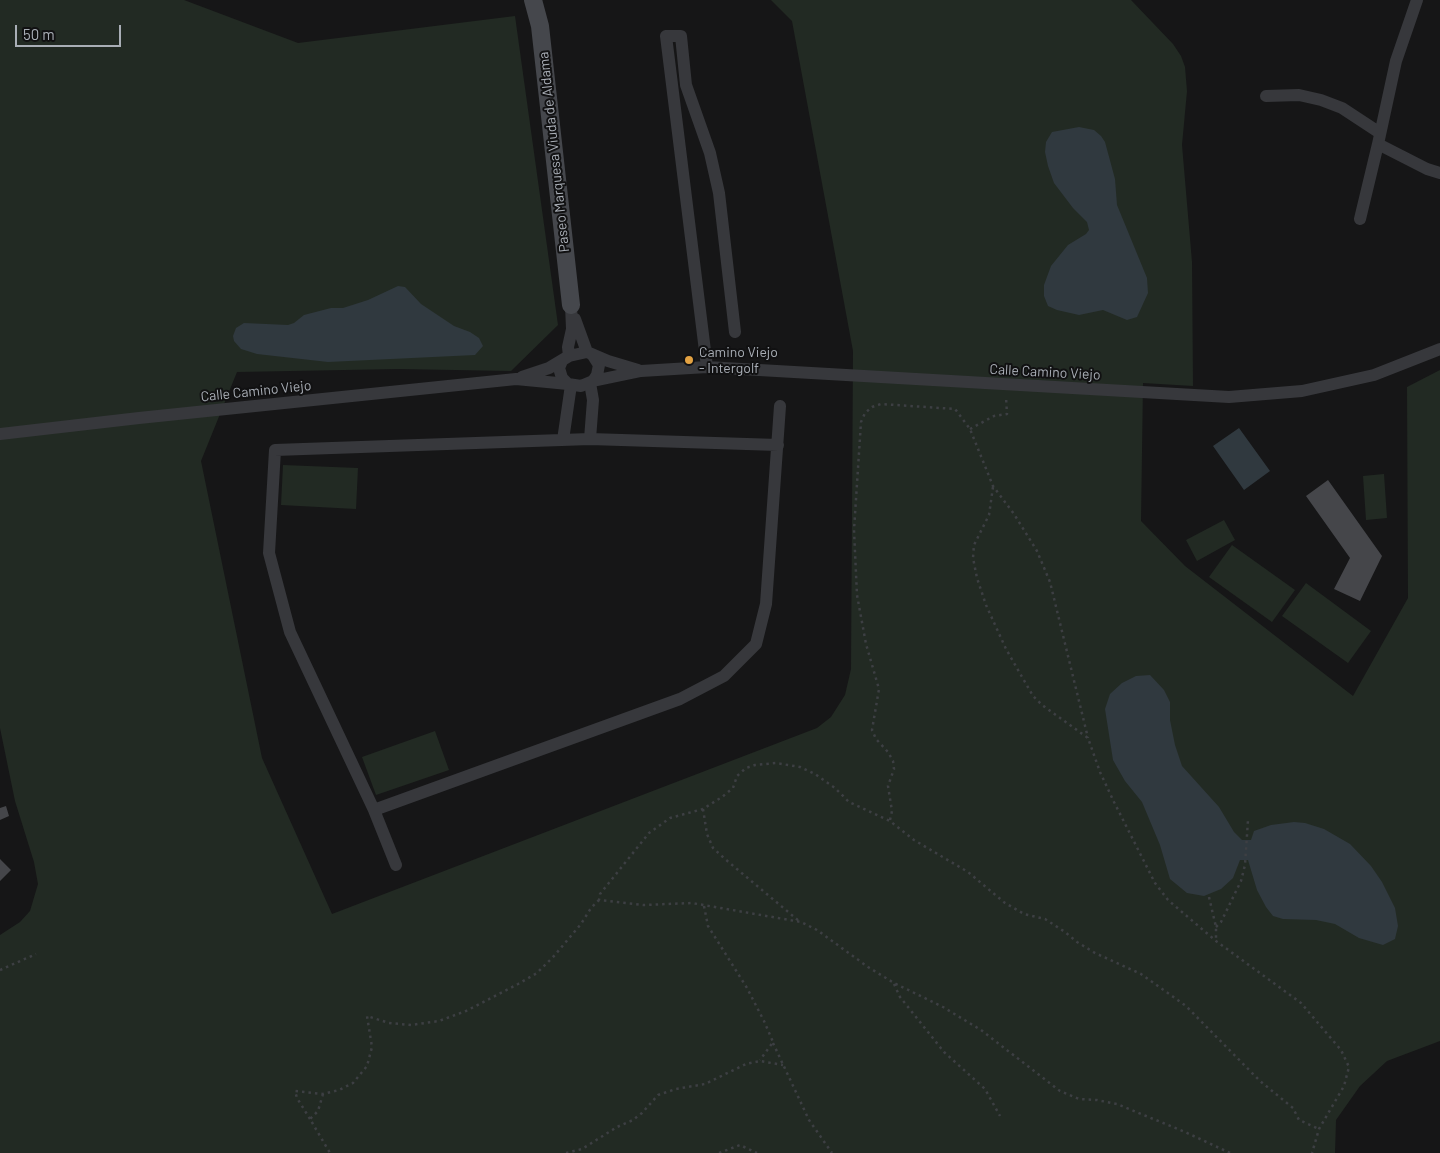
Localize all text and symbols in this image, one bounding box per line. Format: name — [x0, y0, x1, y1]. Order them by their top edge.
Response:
scale bar — [18, 15, 124, 47]
text: 50 m — [23, 25, 55, 43]
street label: Paseo Marquesa Viuda de Aldama — [535, 51, 573, 253]
place label: Camino Viejo - Intergolf — [699, 344, 778, 377]
marker: Camino Viejo - Intergolf — [683, 354, 695, 366]
street label: Calle Camino Viejo — [989, 361, 1101, 383]
street label: Calle Camino Viejo — [200, 377, 312, 405]

